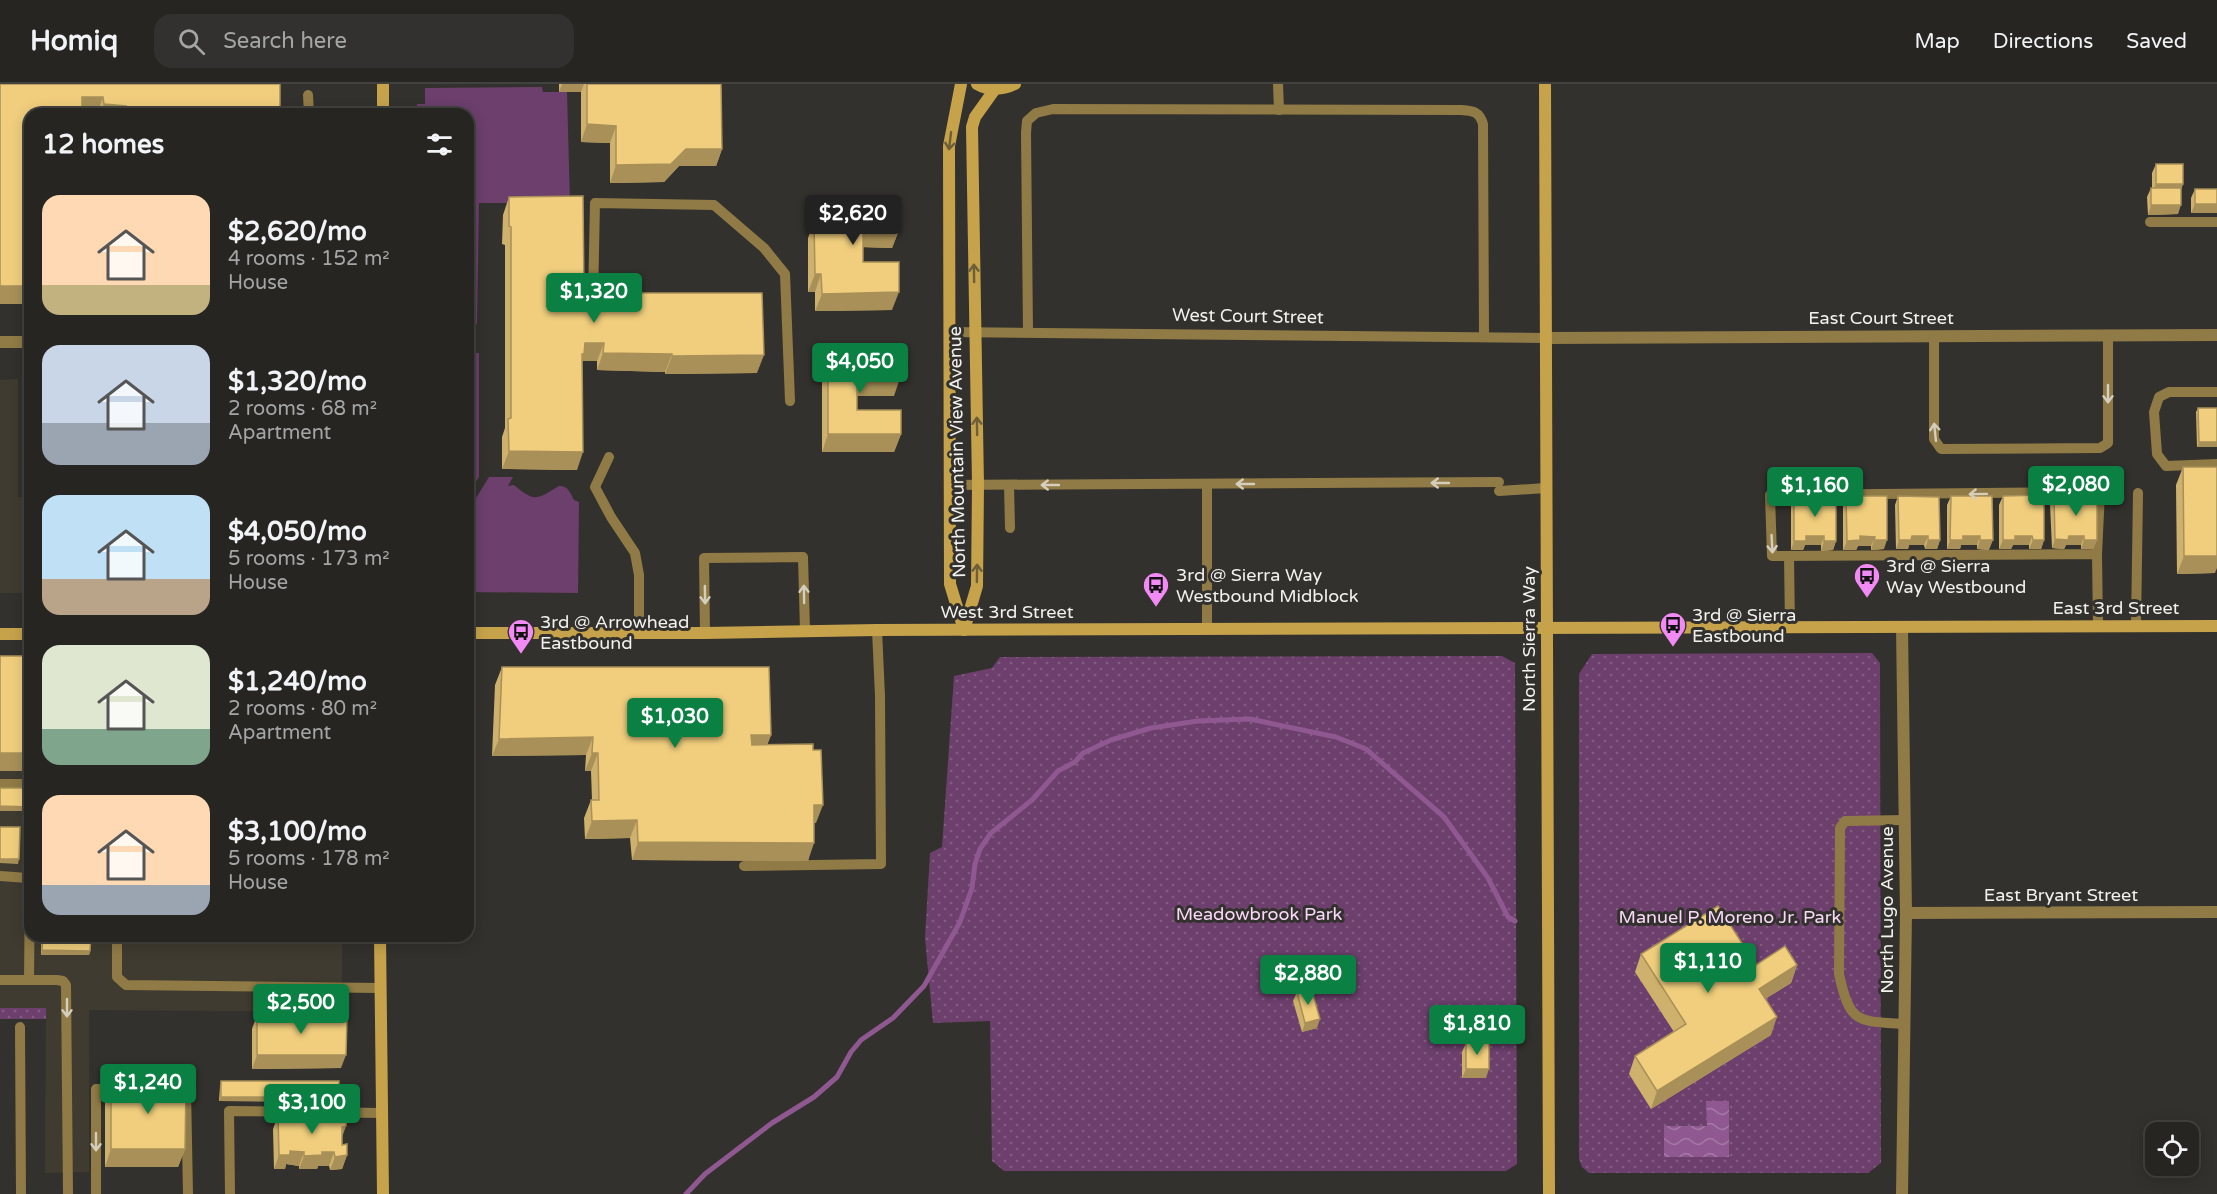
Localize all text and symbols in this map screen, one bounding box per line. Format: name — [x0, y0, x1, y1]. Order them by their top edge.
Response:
search box — [154, 14, 574, 68]
text: Homiq — [30, 24, 118, 58]
icon: search — [175, 25, 208, 58]
text: Search here — [223, 28, 347, 54]
text: Map — [1914, 29, 1960, 54]
text: Directions — [1993, 29, 2093, 54]
text: Saved — [2126, 29, 2187, 54]
icon: filters — [423, 128, 456, 161]
text: 12 homes — [42, 129, 164, 160]
one-way arrow — [944, 131, 955, 151]
pin: $2,620 — [804, 195, 902, 246]
text: $2,620 — [819, 202, 887, 226]
text: $2,620/mo — [228, 216, 367, 247]
icon: home — [90, 219, 162, 291]
text: 4 rooms · 152 m² — [228, 247, 390, 271]
one-way arrow — [968, 264, 979, 284]
text: House — [228, 271, 288, 295]
pin: $1,320 — [545, 273, 643, 324]
text: $1,320 — [560, 280, 628, 304]
street label: West Court Street — [1172, 304, 1324, 328]
street label: East Court Street — [1808, 307, 1954, 329]
street label: North Mountain View Avenue — [944, 326, 970, 578]
pin: $4,050 — [811, 343, 909, 394]
text: $4,050 — [826, 350, 894, 374]
text: $1,320/mo — [228, 366, 367, 397]
icon: home — [90, 369, 162, 441]
one-way arrow — [2102, 384, 2114, 404]
text: 2 rooms · 68 m² — [228, 397, 377, 421]
one-way arrow — [971, 417, 982, 437]
text: Apartment — [228, 421, 331, 445]
one-way arrow — [1929, 423, 1940, 442]
pin: $2,080 — [2027, 466, 2125, 517]
pin: $1,160 — [1766, 467, 1864, 518]
text: $2,080 — [2042, 473, 2110, 497]
text: $1,160 — [1781, 474, 1849, 498]
one-way arrow — [1431, 477, 1451, 489]
one-way arrow — [1236, 478, 1256, 490]
one-way arrow — [1041, 479, 1061, 491]
one-way arrow — [1969, 488, 1989, 500]
text: $4,050/mo — [228, 516, 367, 547]
icon: home — [90, 519, 162, 591]
one-way arrow — [1766, 534, 1777, 554]
text: 5 rooms · 173 m² — [228, 547, 390, 571]
place label: 3rd @ Sierra Way Westbound — [1886, 555, 2026, 598]
bus stop icon: 3rd @ Sierra Way Westbound — [1852, 561, 1882, 599]
one-way arrow — [971, 563, 983, 583]
place label: 3rd @ Sierra Way Westbound Midblock — [1176, 564, 1359, 607]
street label: North Sierra Way — [1518, 566, 1540, 712]
bus stop icon: 3rd @ Sierra Way Westbound Midblock — [1141, 570, 1171, 608]
text: House — [228, 571, 288, 595]
one-way arrow — [798, 584, 810, 604]
one-way arrow — [699, 585, 711, 605]
street label: East 3rd Street — [2052, 597, 2180, 619]
street label: West 3rd Street — [940, 601, 1074, 623]
place label: 3rd @ Sierra Eastbound — [1692, 604, 1796, 647]
bus stop icon: 3rd @ Sierra Eastbound — [1658, 610, 1688, 648]
place label: 3rd @ Arrowhead Eastbound — [540, 611, 689, 654]
bus stop icon: 3rd @ Arrowhead Eastbound — [506, 617, 536, 655]
text: $1,240/mo — [228, 666, 367, 697]
icon: home — [90, 669, 162, 741]
text: 2 rooms · 80 m² — [228, 697, 377, 721]
pin: $1,030 — [626, 698, 724, 749]
text: $1,030 — [641, 705, 709, 729]
text: Apartment — [228, 721, 331, 745]
text: $3,100/mo — [228, 816, 367, 847]
icon: home — [90, 819, 162, 891]
street label: North Lugo Avenue — [1876, 826, 1898, 994]
text: 5 rooms · 178 m² — [228, 847, 390, 871]
text: House — [228, 871, 288, 895]
street label: East Bryant Street — [1984, 884, 2138, 906]
park label: Meadowbrook Park — [1176, 903, 1343, 925]
park label: Manuel P. Moreno Jr. Park — [1619, 906, 1842, 928]
pin: $1,110 — [1659, 943, 1757, 994]
text: $1,110 — [1674, 950, 1742, 974]
pin: $2,880 — [1259, 955, 1357, 1006]
text: $2,880 — [1274, 962, 1342, 986]
pin: $2,500 — [252, 984, 350, 1035]
text: $2,500 — [267, 991, 335, 1015]
one-way arrow — [61, 998, 73, 1018]
pin: $1,810 — [1428, 1005, 1526, 1056]
text: $1,810 — [1443, 1012, 1511, 1036]
pin: $1,240 — [99, 1064, 197, 1115]
text: $1,240 — [114, 1071, 182, 1095]
pin: $3,100 — [263, 1084, 361, 1135]
text: $3,100 — [278, 1091, 346, 1115]
map controls — [2145, 1122, 2199, 1176]
button: locate — [2145, 1122, 2199, 1176]
one-way arrow — [90, 1132, 102, 1152]

